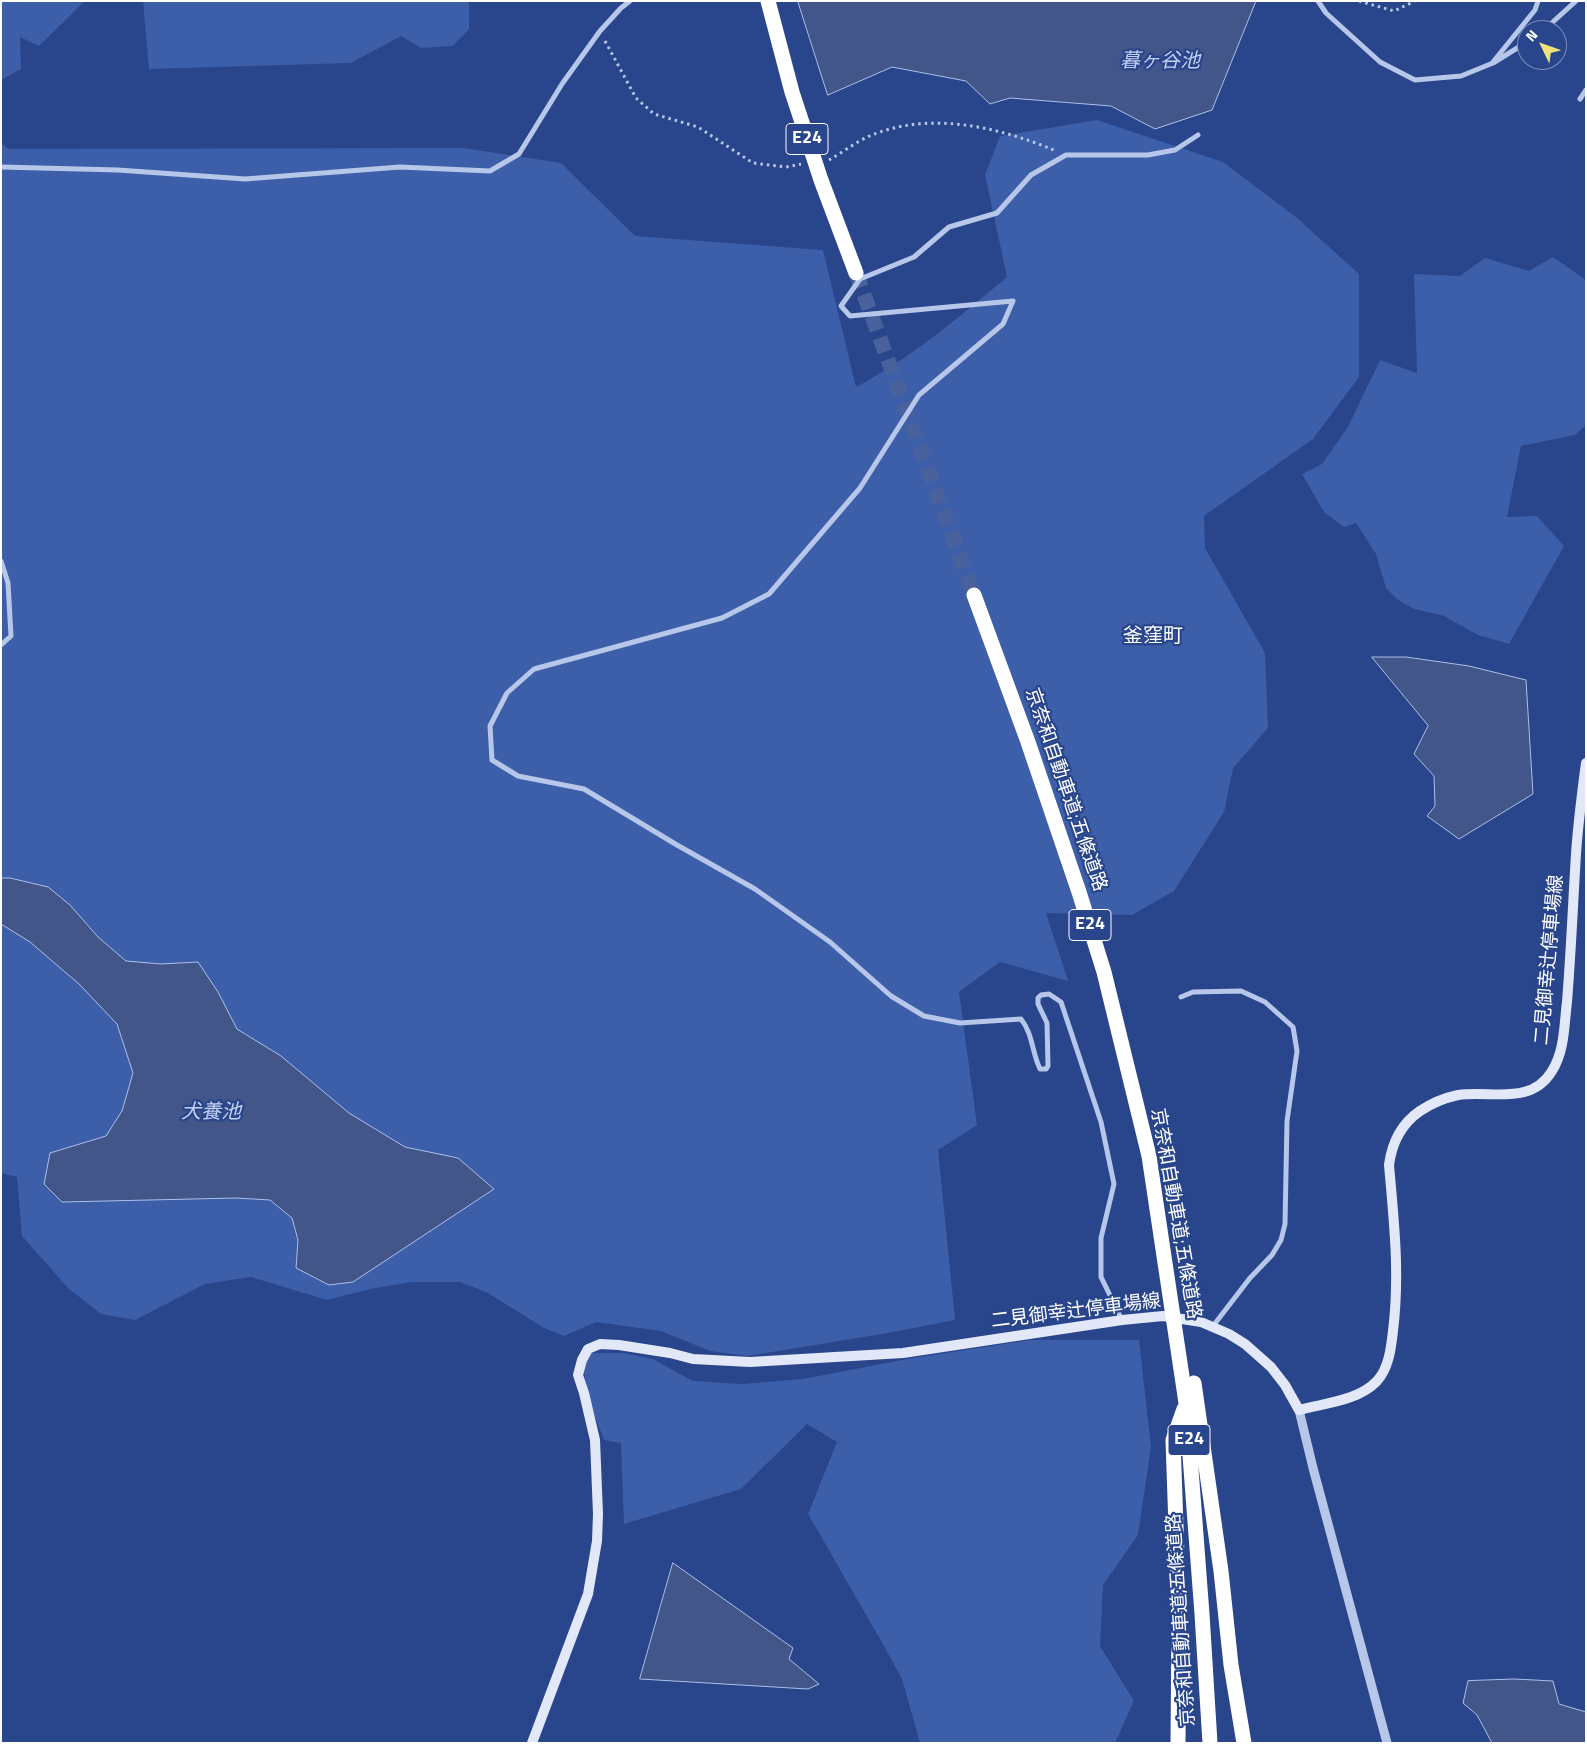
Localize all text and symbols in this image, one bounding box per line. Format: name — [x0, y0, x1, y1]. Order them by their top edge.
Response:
north arrow — [1517, 20, 1567, 70]
text: N — [1520, 25, 1542, 46]
water label: 暮ヶ谷池 — [1120, 50, 1200, 74]
road number: E24 — [786, 124, 828, 154]
district label: 釜窪町 — [1123, 625, 1183, 649]
street label: 京奈和自動車道;五條道路 — [1019, 685, 1111, 895]
street label: 二見御幸辻停車場線 — [1531, 874, 1569, 1046]
road number: E24 — [1069, 910, 1111, 940]
water label: 犬養池 — [181, 1101, 241, 1125]
street label: 京奈和自動車道;五條道路 — [1145, 1107, 1205, 1321]
street label: 二見御幸辻停車場線 — [990, 1290, 1162, 1334]
road number: E24 — [1168, 1424, 1210, 1456]
street label: 京奈和自動車道;五條道路 — [1163, 1513, 1201, 1727]

